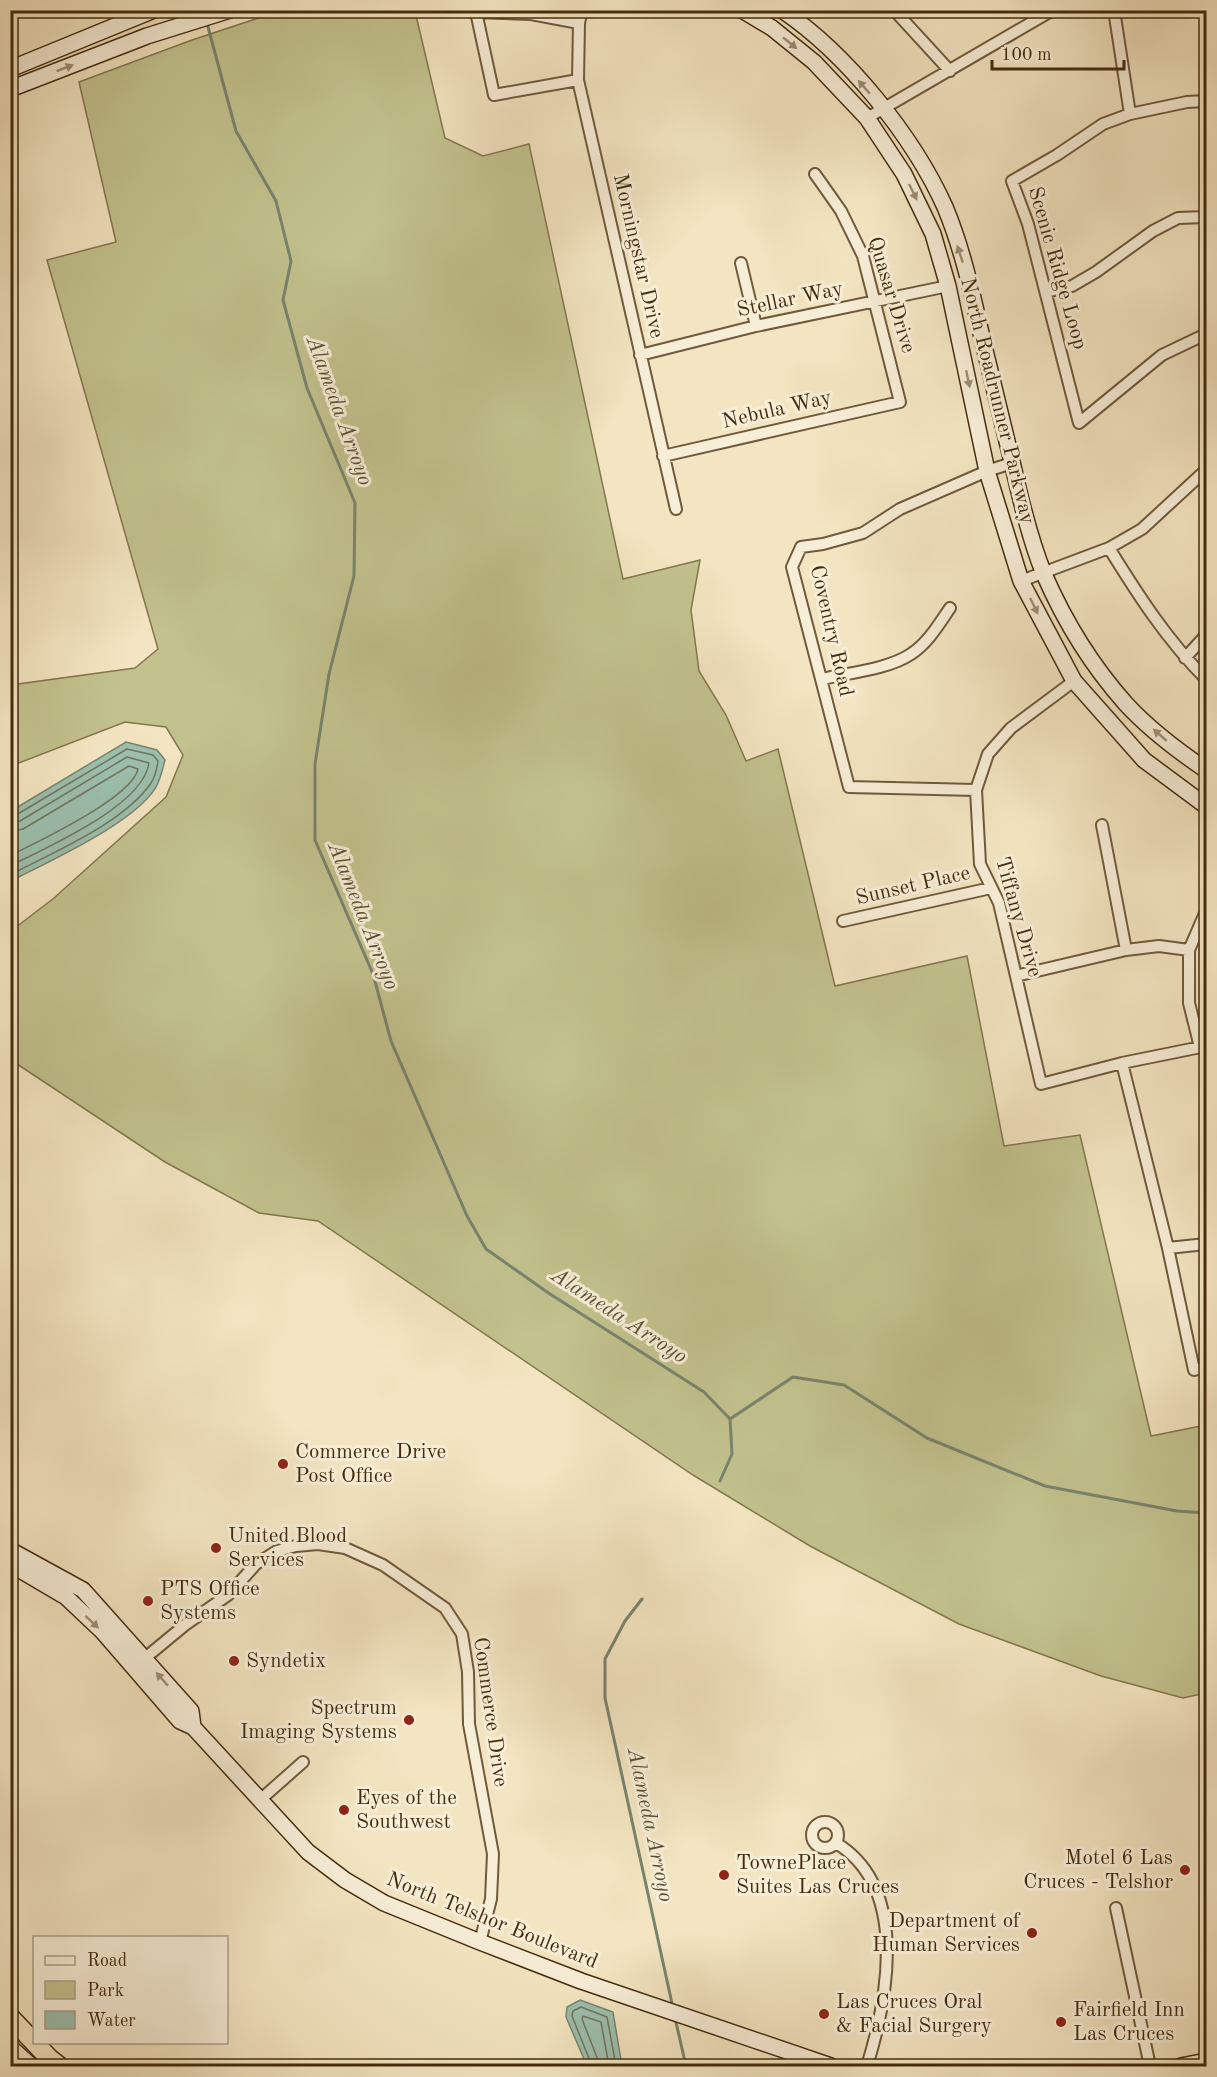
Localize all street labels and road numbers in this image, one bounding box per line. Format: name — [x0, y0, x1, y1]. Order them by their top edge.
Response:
street label: Morningstar Drive — [609, 172, 667, 340]
street label: Scenic Ridge Loop — [1024, 184, 1090, 352]
street label: Quasar Drive — [863, 234, 919, 356]
street label: North Roadrunner Parkway — [956, 276, 1038, 526]
street label: Stellar Way — [735, 278, 845, 322]
street label: Nebula Way — [720, 387, 834, 433]
street label: Coventry Road — [806, 563, 856, 699]
street label: Tiffany Drive — [991, 855, 1045, 979]
street label: Sunset Place — [854, 863, 972, 909]
street label: Commerce Drive — [469, 1636, 511, 1788]
street label: North Telshor Boulevard — [383, 1869, 601, 1973]

